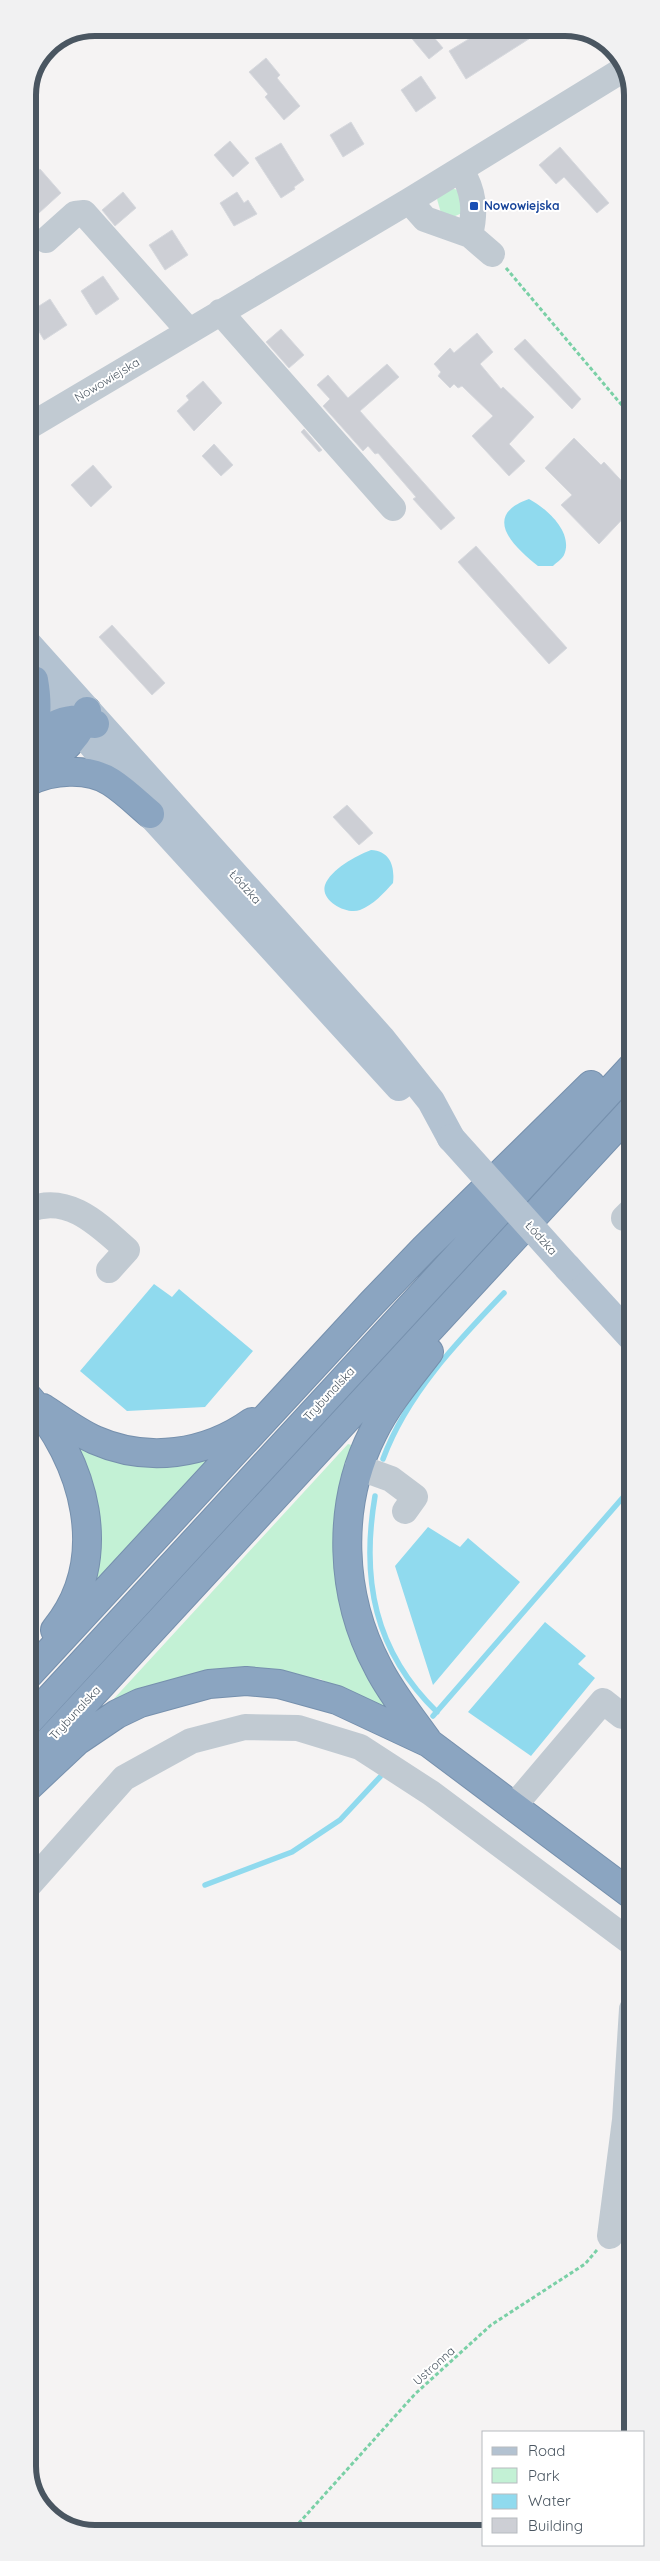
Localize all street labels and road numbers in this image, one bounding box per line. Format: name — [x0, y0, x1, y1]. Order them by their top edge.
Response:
street label: Nowowiejska — [72, 354, 142, 405]
street label: Łódzka — [226, 866, 265, 907]
street label: Łódzka — [522, 1217, 561, 1258]
street label: Trybunalska — [300, 1364, 357, 1424]
street label: Trybunalska — [46, 1683, 103, 1743]
street label: Ustronna — [410, 2343, 458, 2388]

